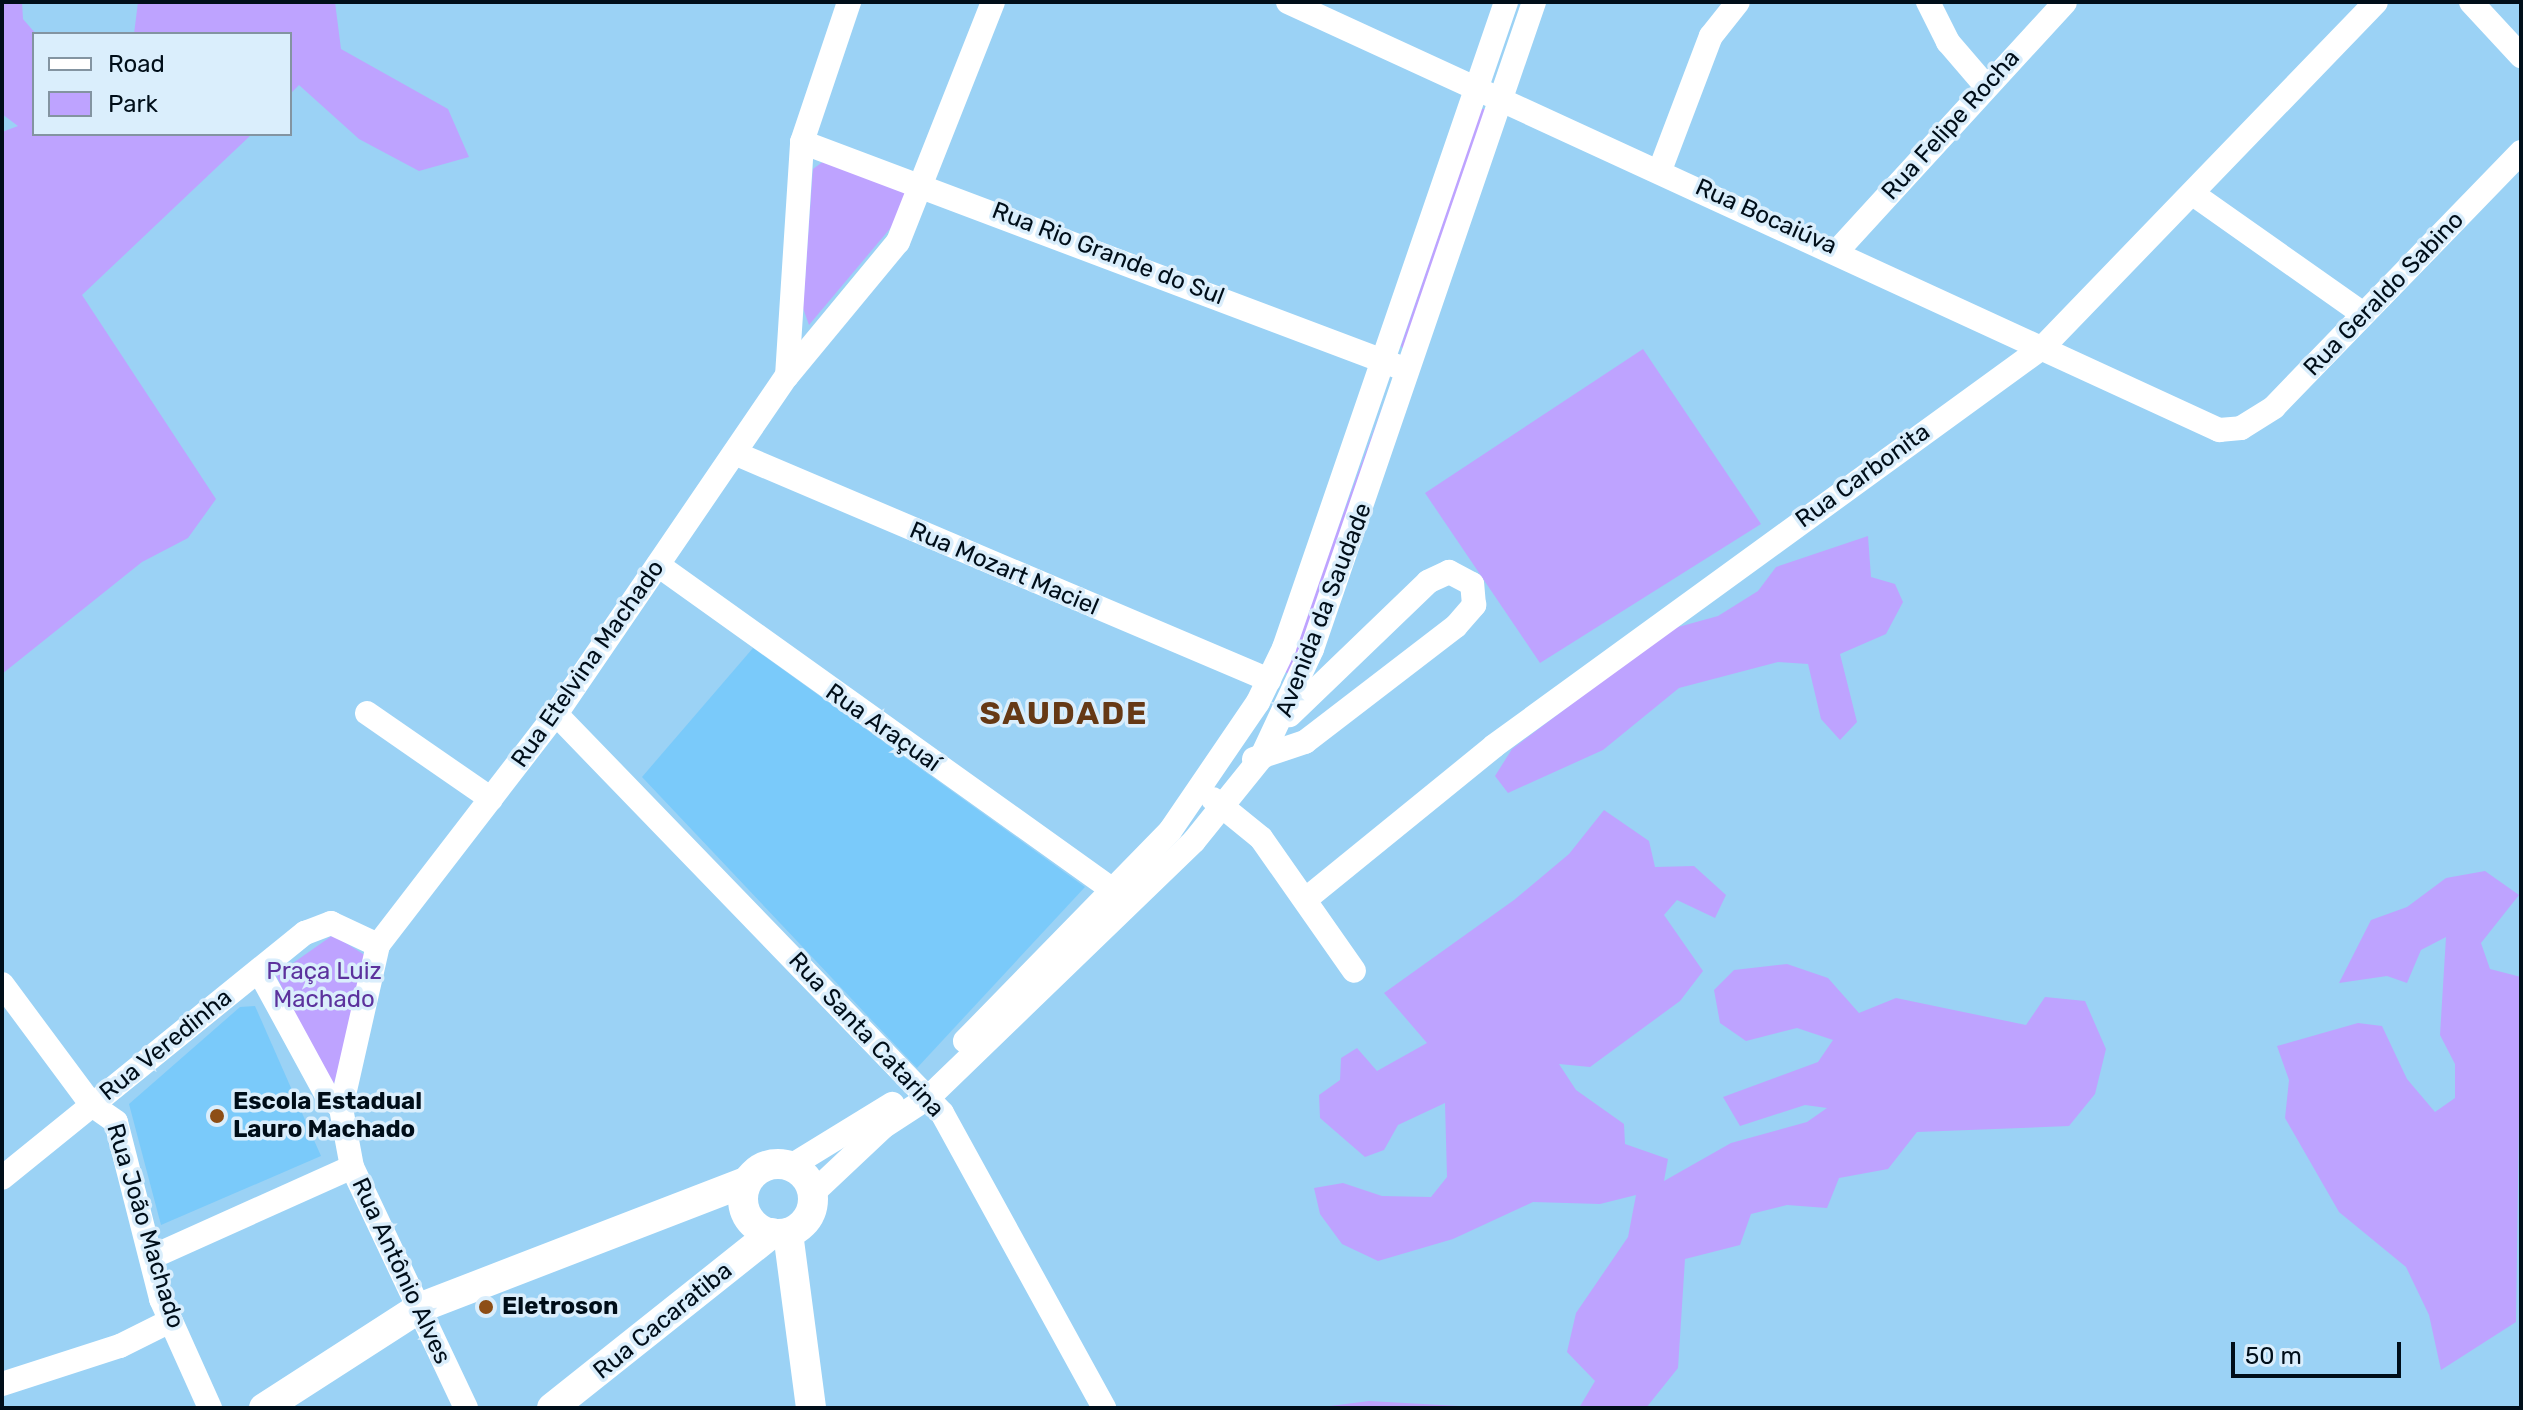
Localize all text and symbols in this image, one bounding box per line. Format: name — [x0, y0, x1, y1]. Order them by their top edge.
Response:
legend — [32, 32, 292, 136]
street label: Rua Felipe Rocha — [1876, 44, 2026, 206]
text: Road — [108, 50, 165, 78]
text: Park — [108, 90, 158, 118]
street label: Rua Bocaiúva — [1691, 173, 1841, 261]
street label: Rua Rio Grande do Sul — [988, 196, 1228, 312]
street label: Rua Geraldo Sabino — [2298, 206, 2470, 382]
street label: Rua Carbonita — [1790, 418, 1936, 534]
street label: Avenida da Saudade — [1270, 499, 1378, 721]
street label: Rua Mozart Maciel — [905, 516, 1103, 622]
street label: Rua Etelvina Machado — [506, 555, 670, 773]
street label: Rua Araçuaí — [820, 678, 946, 778]
district label: SAUDADE — [979, 694, 1149, 732]
street label: Rua Santa Catarina — [782, 947, 950, 1123]
park label: Praça Luiz Machado — [266, 958, 382, 1014]
street label: Rua Veredinha — [94, 983, 238, 1107]
place label: Escola Estadual Lauro Machado — [233, 1088, 422, 1144]
marker: Escola Estadual Lauro Machado — [208, 1107, 226, 1125]
street label: Rua João Machado — [100, 1120, 190, 1332]
street label: Rua Antônio Alves — [345, 1173, 457, 1369]
street label: Rua Cacaratiba — [588, 1256, 738, 1386]
place label: Eletroson — [502, 1293, 618, 1321]
marker: Eletroson — [477, 1298, 495, 1316]
scale bar — [2235, 1326, 2405, 1376]
text: 50 m — [2245, 1342, 2302, 1370]

